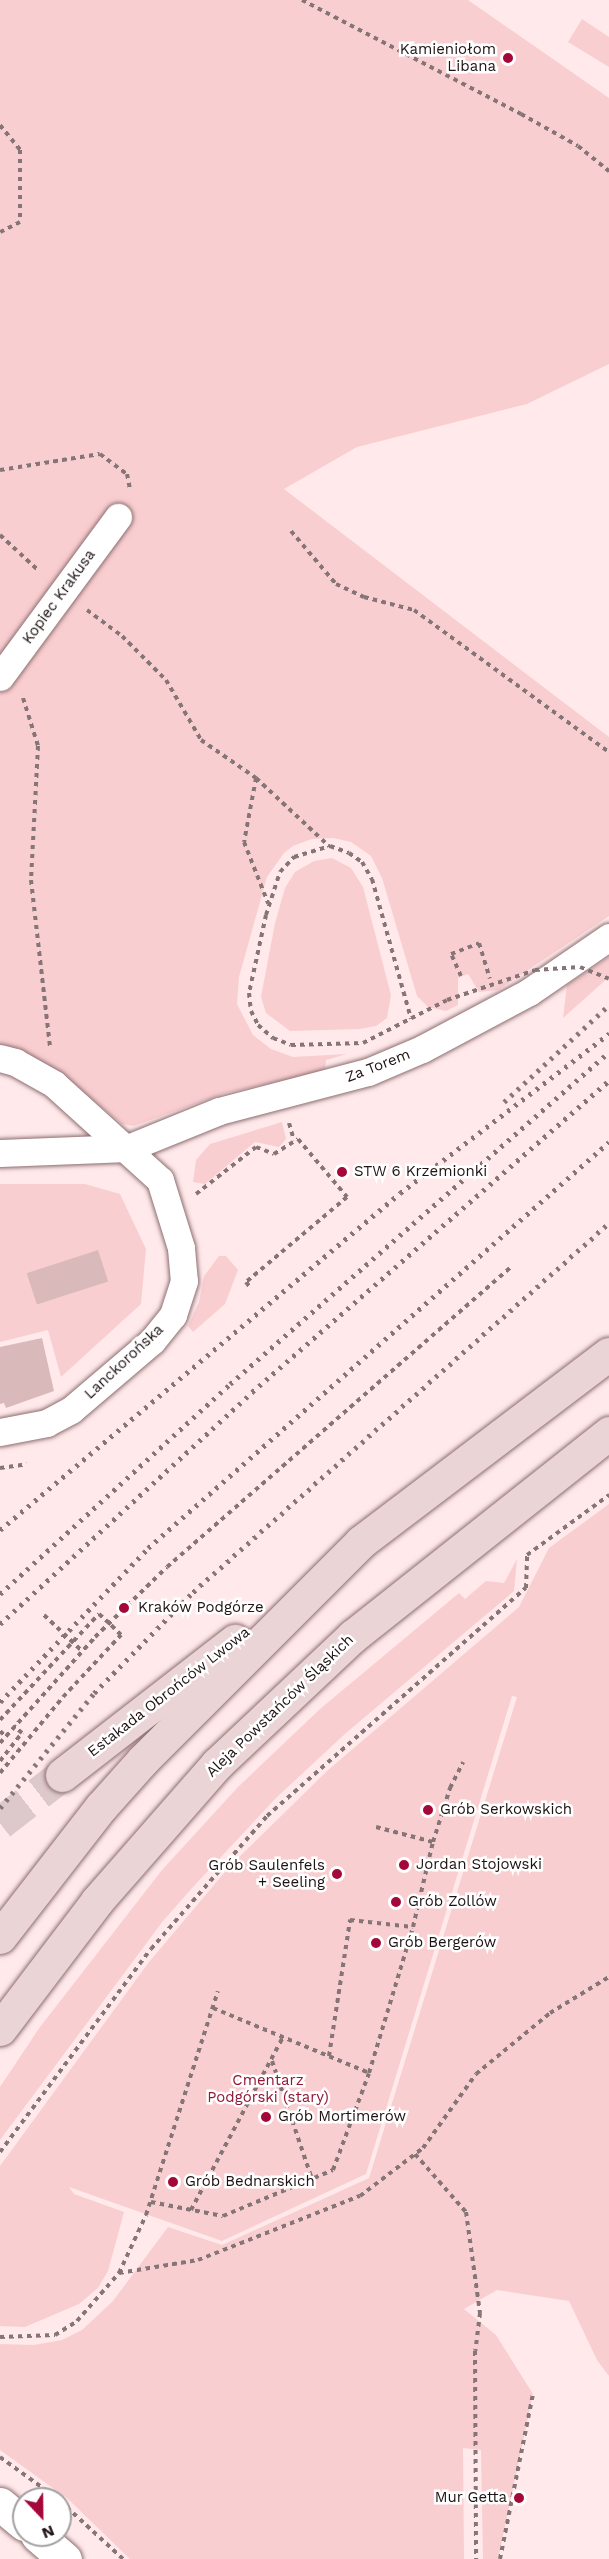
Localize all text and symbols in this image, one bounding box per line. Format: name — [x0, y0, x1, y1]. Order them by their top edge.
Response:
place label: Kamieniołom Libana — [400, 40, 496, 75]
marker: Kamieniołom Libana — [501, 51, 515, 65]
street label: Kopiec Krakusa — [19, 546, 99, 648]
street label: Za Torem — [343, 1045, 413, 1087]
place label: STW 6 Krzemionki — [354, 1163, 488, 1181]
marker: STW 6 Krzemionki — [335, 1165, 349, 1179]
street label: Lanckorońska — [81, 1321, 167, 1403]
marker: Kraków Podgórze — [115, 1599, 133, 1617]
place label: Kraków Podgórze — [138, 1599, 264, 1617]
street label: Estakada Obrońców Lwowa — [84, 1623, 254, 1761]
street label: Aleja Powstańców Śląskich — [202, 1631, 358, 1781]
place label: Grób Serkowskich — [440, 1801, 572, 1819]
marker: Grób Serkowskich — [421, 1803, 435, 1817]
place label: Grób Saulenfels + Seeling — [208, 1856, 325, 1891]
place label: Jordan Stojowski — [416, 1856, 542, 1874]
marker: Jordan Stojowski — [397, 1858, 411, 1872]
marker: Grób Saulenfels + Seeling — [330, 1867, 344, 1881]
place label: Grób Zollów — [408, 1893, 497, 1911]
marker: Grób Zollów — [389, 1895, 403, 1909]
place label: Grób Bergerów — [388, 1934, 496, 1952]
marker: Grób Bergerów — [369, 1936, 383, 1950]
park label: Cmentarz Podgórski (stary) — [207, 2071, 329, 2106]
place label: Grób Mortimerów — [278, 2108, 406, 2126]
marker: Grób Mortimerów — [259, 2110, 273, 2124]
place label: Grób Bednarskich — [185, 2173, 315, 2191]
marker: Grób Bednarskich — [166, 2175, 180, 2189]
north arrow — [12, 2487, 72, 2547]
place label: Mur Getta — [434, 2489, 507, 2507]
marker: Mur Getta — [512, 2491, 526, 2505]
text: N — [39, 2521, 57, 2543]

